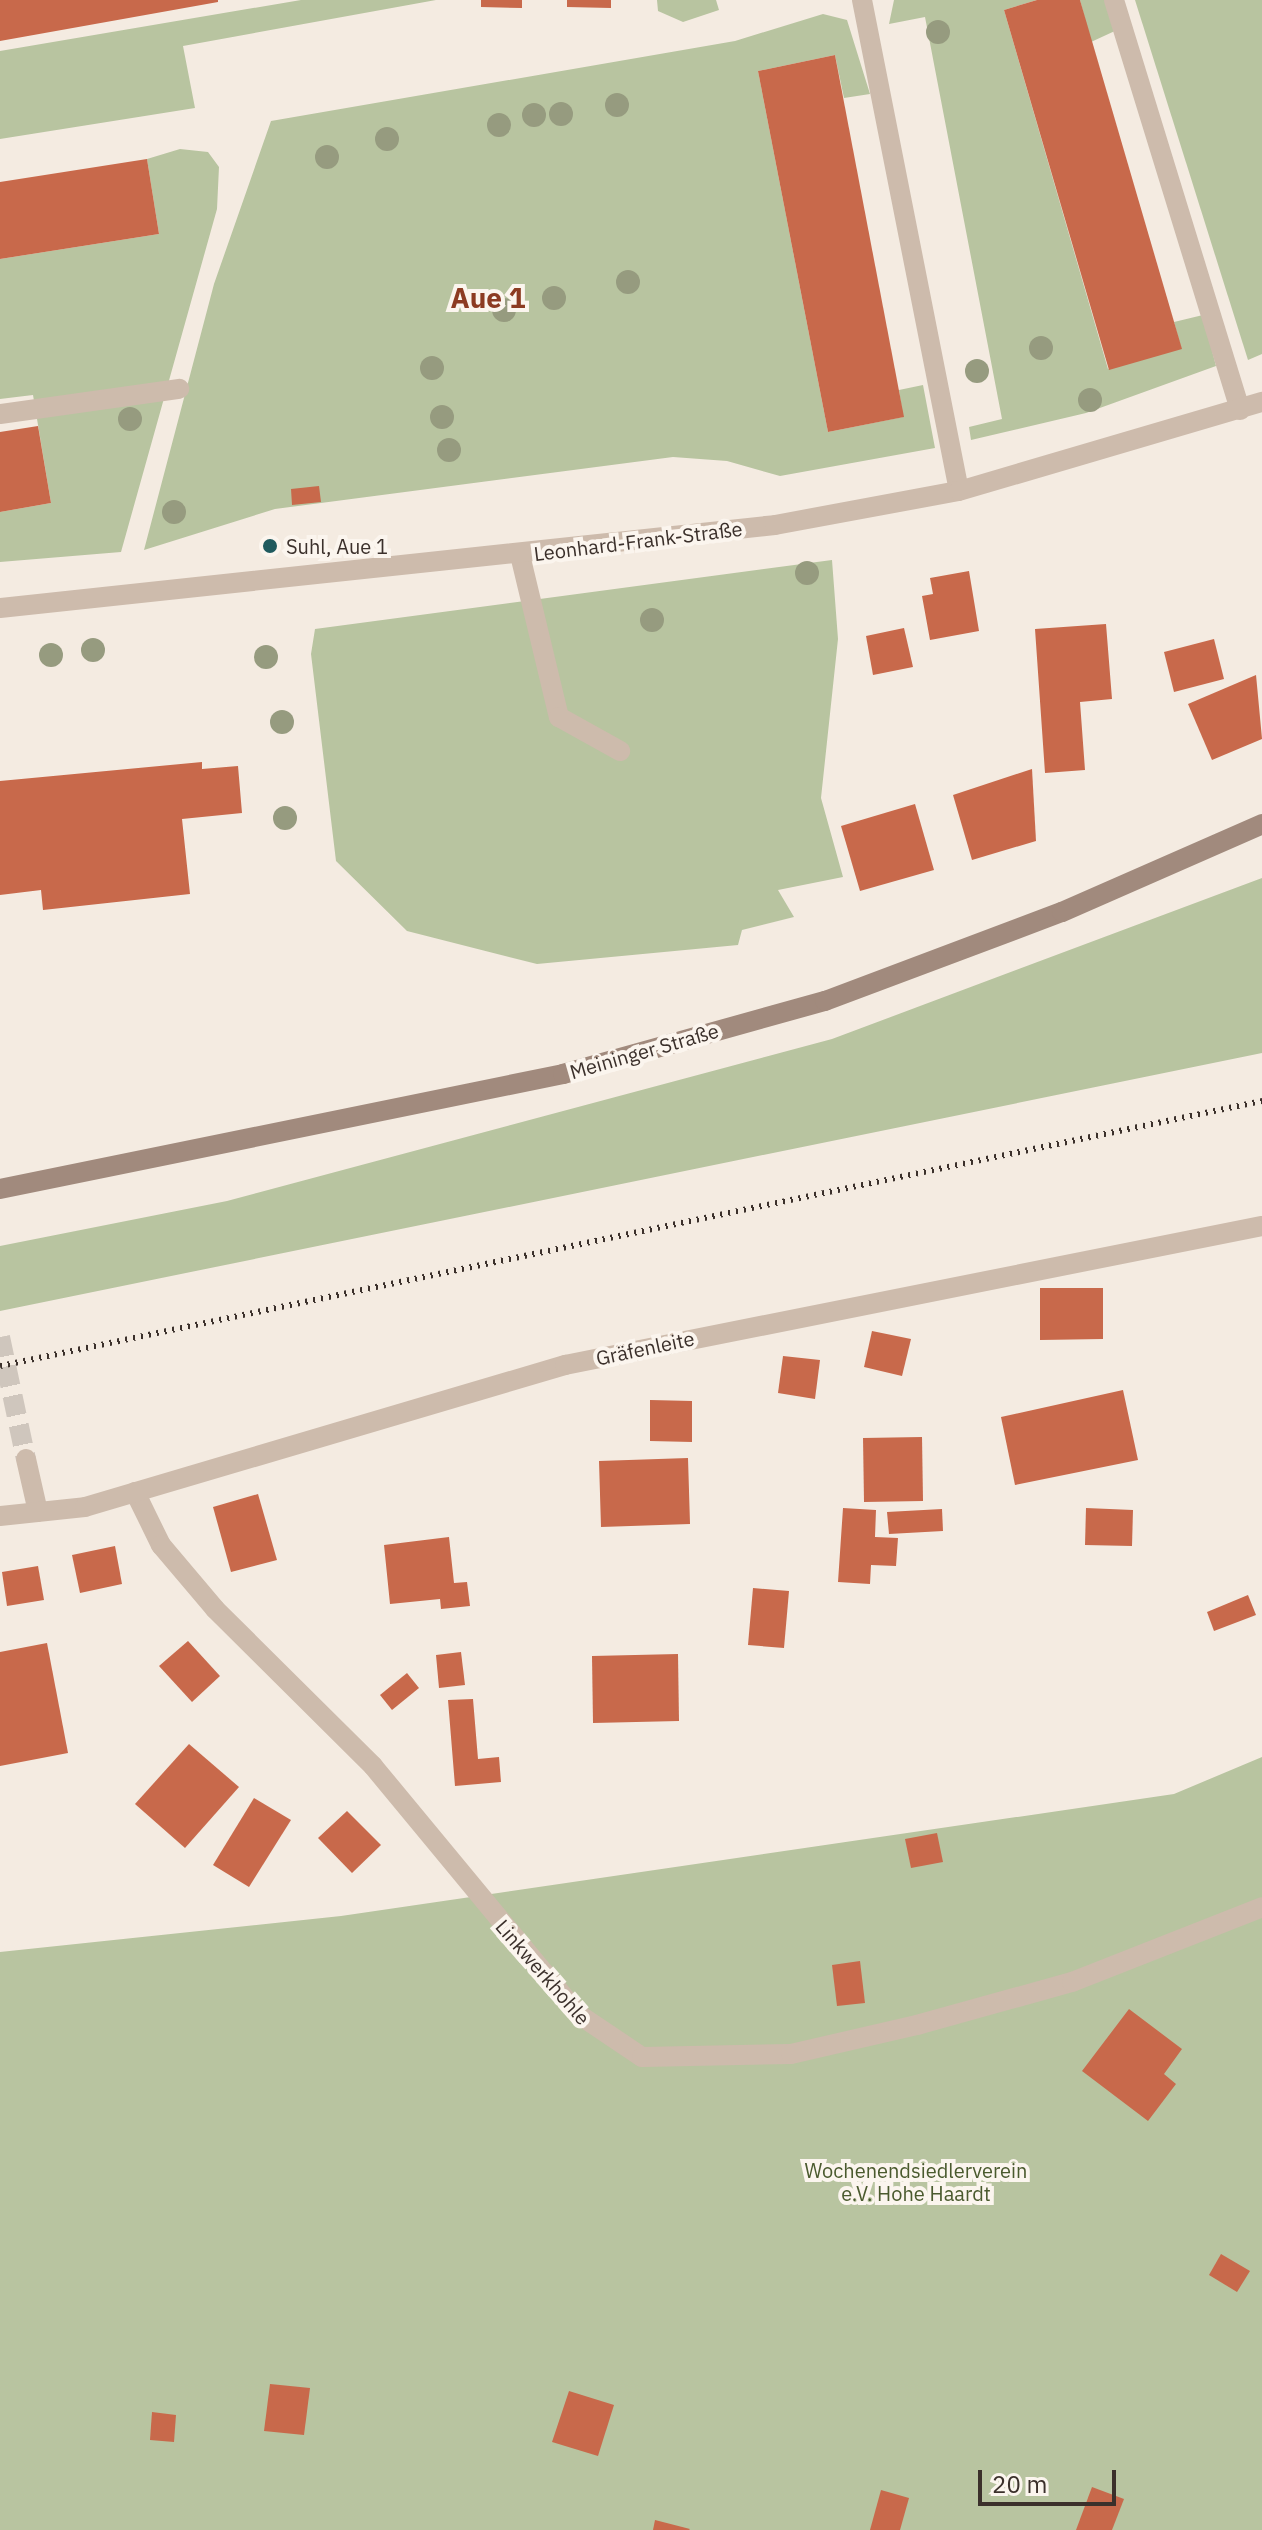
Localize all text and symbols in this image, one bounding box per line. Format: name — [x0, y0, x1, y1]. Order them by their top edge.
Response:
district label: Aue 1 — [450, 281, 526, 315]
street label: Leonhard-Frank-Straße — [532, 516, 744, 566]
place label: Suhl, Aue 1 — [286, 534, 388, 558]
marker: Suhl, Aue 1 — [261, 537, 279, 555]
street label: Meininger Straße — [567, 1018, 721, 1084]
street label: Gräfenleite — [594, 1326, 696, 1370]
street label: Linkwerkhohle — [491, 1915, 595, 2029]
park label: Wochenendsiedlerverein e.V. Hohe Haardt — [805, 2158, 1027, 2205]
scale bar — [982, 2454, 1120, 2504]
text: 20 m — [992, 2468, 1047, 2500]

